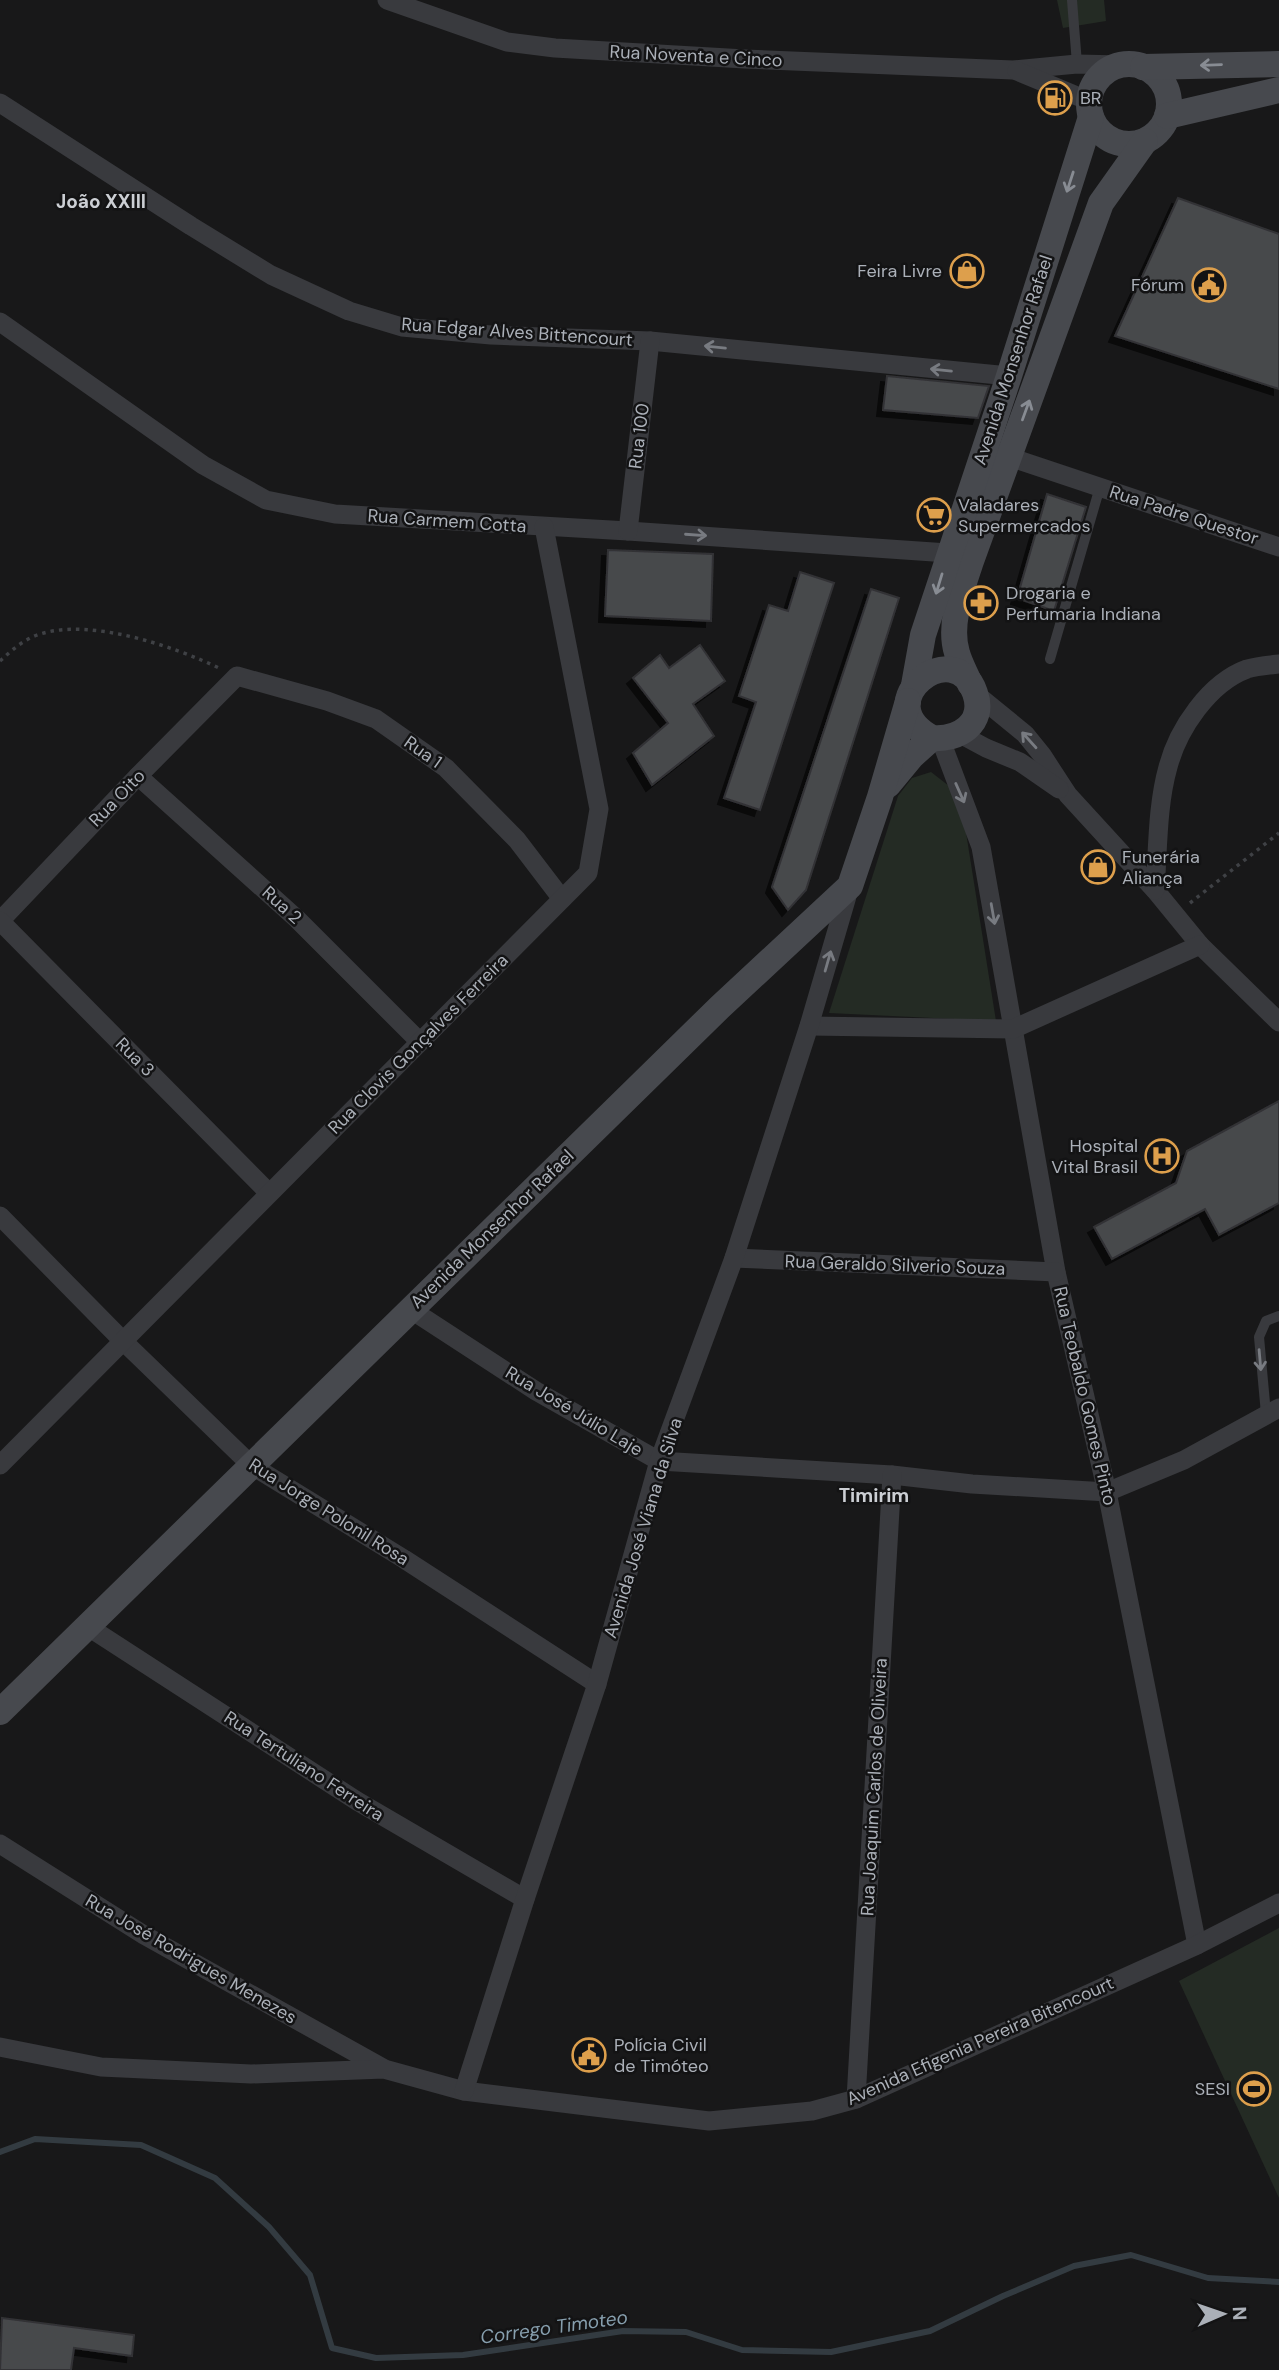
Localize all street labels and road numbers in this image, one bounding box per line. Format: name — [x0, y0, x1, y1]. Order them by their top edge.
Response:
street label: Rua Noventa e Cinco — [609, 39, 783, 73]
street label: Avenida Monsenhor Rafael — [968, 252, 1058, 468]
street label: Rua Edgar Alves Bittencourt — [400, 312, 634, 352]
street label: Rua 100 — [623, 402, 655, 470]
street label: Rua Padre Questor — [1106, 480, 1262, 551]
street label: Rua Carmem Cotta — [367, 503, 527, 539]
street label: Rua 1 — [399, 730, 447, 774]
street label: Rua Oito — [84, 764, 150, 832]
street label: Rua 2 — [257, 881, 307, 929]
street label: Rua Clovis Gonçalves Ferreira — [323, 949, 513, 1139]
street label: Rua 3 — [110, 1032, 160, 1082]
street label: Avenida Monsenhor Rafael — [405, 1144, 579, 1314]
street label: Rua Geraldo Silverio Souza — [784, 1249, 1006, 1281]
street label: Rua Teobaldo Gomes Pinto — [1048, 1284, 1122, 1508]
street label: Rua José Júlio Laje — [501, 1360, 647, 1462]
street label: Avenida José Viana da Silva — [598, 1415, 688, 1641]
street label: Rua Jorge Polonil Rosa — [244, 1453, 414, 1571]
street label: Rua Joaquim Carlos de Oliveira — [855, 1657, 893, 1917]
street label: Rua Tertuliano Ferreira — [220, 1705, 388, 1827]
street label: Rua José Rodrigues Menezes — [81, 1889, 301, 2029]
street label: Avenida Efigenia Pereira Bitencourt — [843, 1971, 1117, 2111]

